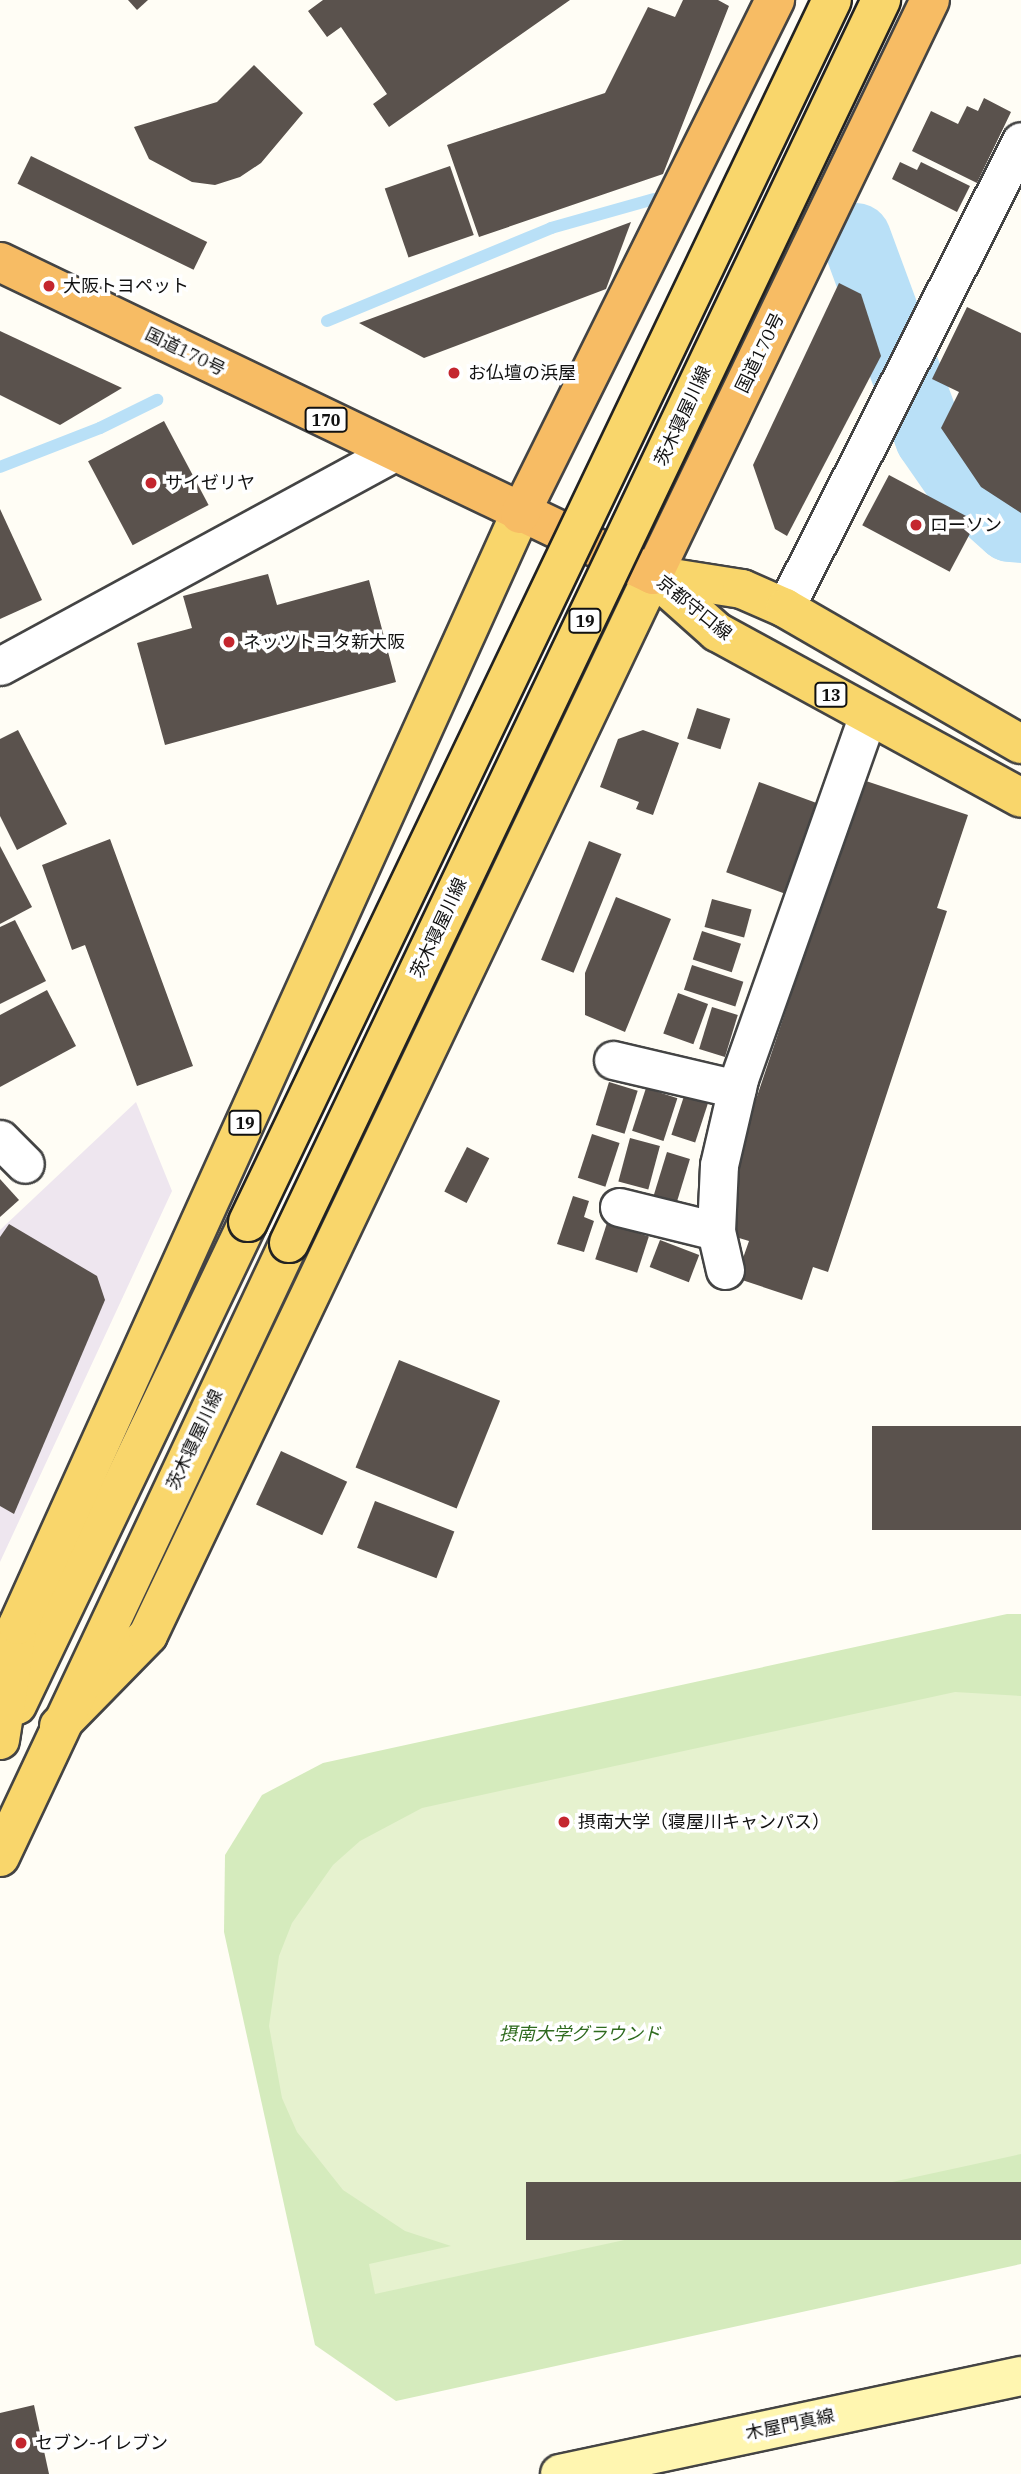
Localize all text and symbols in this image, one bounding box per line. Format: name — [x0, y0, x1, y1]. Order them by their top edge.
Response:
place label: 大阪トヨペット — [63, 275, 189, 297]
marker: 大阪トヨペット — [41, 278, 57, 294]
street label: 国道170号 — [731, 309, 789, 397]
street label: 国道170号 — [141, 323, 229, 381]
place label: お仏壇の浜屋 — [468, 362, 576, 384]
street label: 茨木寝屋川線 — [650, 362, 716, 470]
marker: お仏壇の浜屋 — [446, 365, 462, 381]
road number: 170 — [303, 408, 349, 432]
place label: サイゼリヤ — [165, 472, 255, 494]
marker: サイゼリヤ — [143, 475, 159, 491]
place label: ローソン — [930, 514, 1002, 536]
marker: ローソン — [908, 517, 924, 533]
street label: 京都守口線 — [652, 571, 736, 645]
road number: 19 — [568, 608, 602, 634]
place label: ネッツトヨタ新大阪 — [243, 631, 405, 653]
marker: ネッツトヨタ新大阪 — [221, 634, 237, 650]
road number: 13 — [814, 682, 848, 708]
street label: 茨木寝屋川線 — [406, 874, 472, 982]
road number: 19 — [228, 1110, 262, 1135]
street label: 茨木寝屋川線 — [162, 1386, 228, 1494]
place label: 摂南大学（寝屋川キャンパス） — [578, 1811, 830, 1833]
marker: 摂南大学（寝屋川キャンパス） — [556, 1814, 572, 1830]
park label: 摂南大学グラウンド — [499, 2023, 661, 2045]
street label: 木屋門真線 — [744, 2405, 836, 2445]
place label: セブン-イレブン — [35, 2432, 168, 2454]
marker: セブン-イレブン — [13, 2435, 29, 2451]

